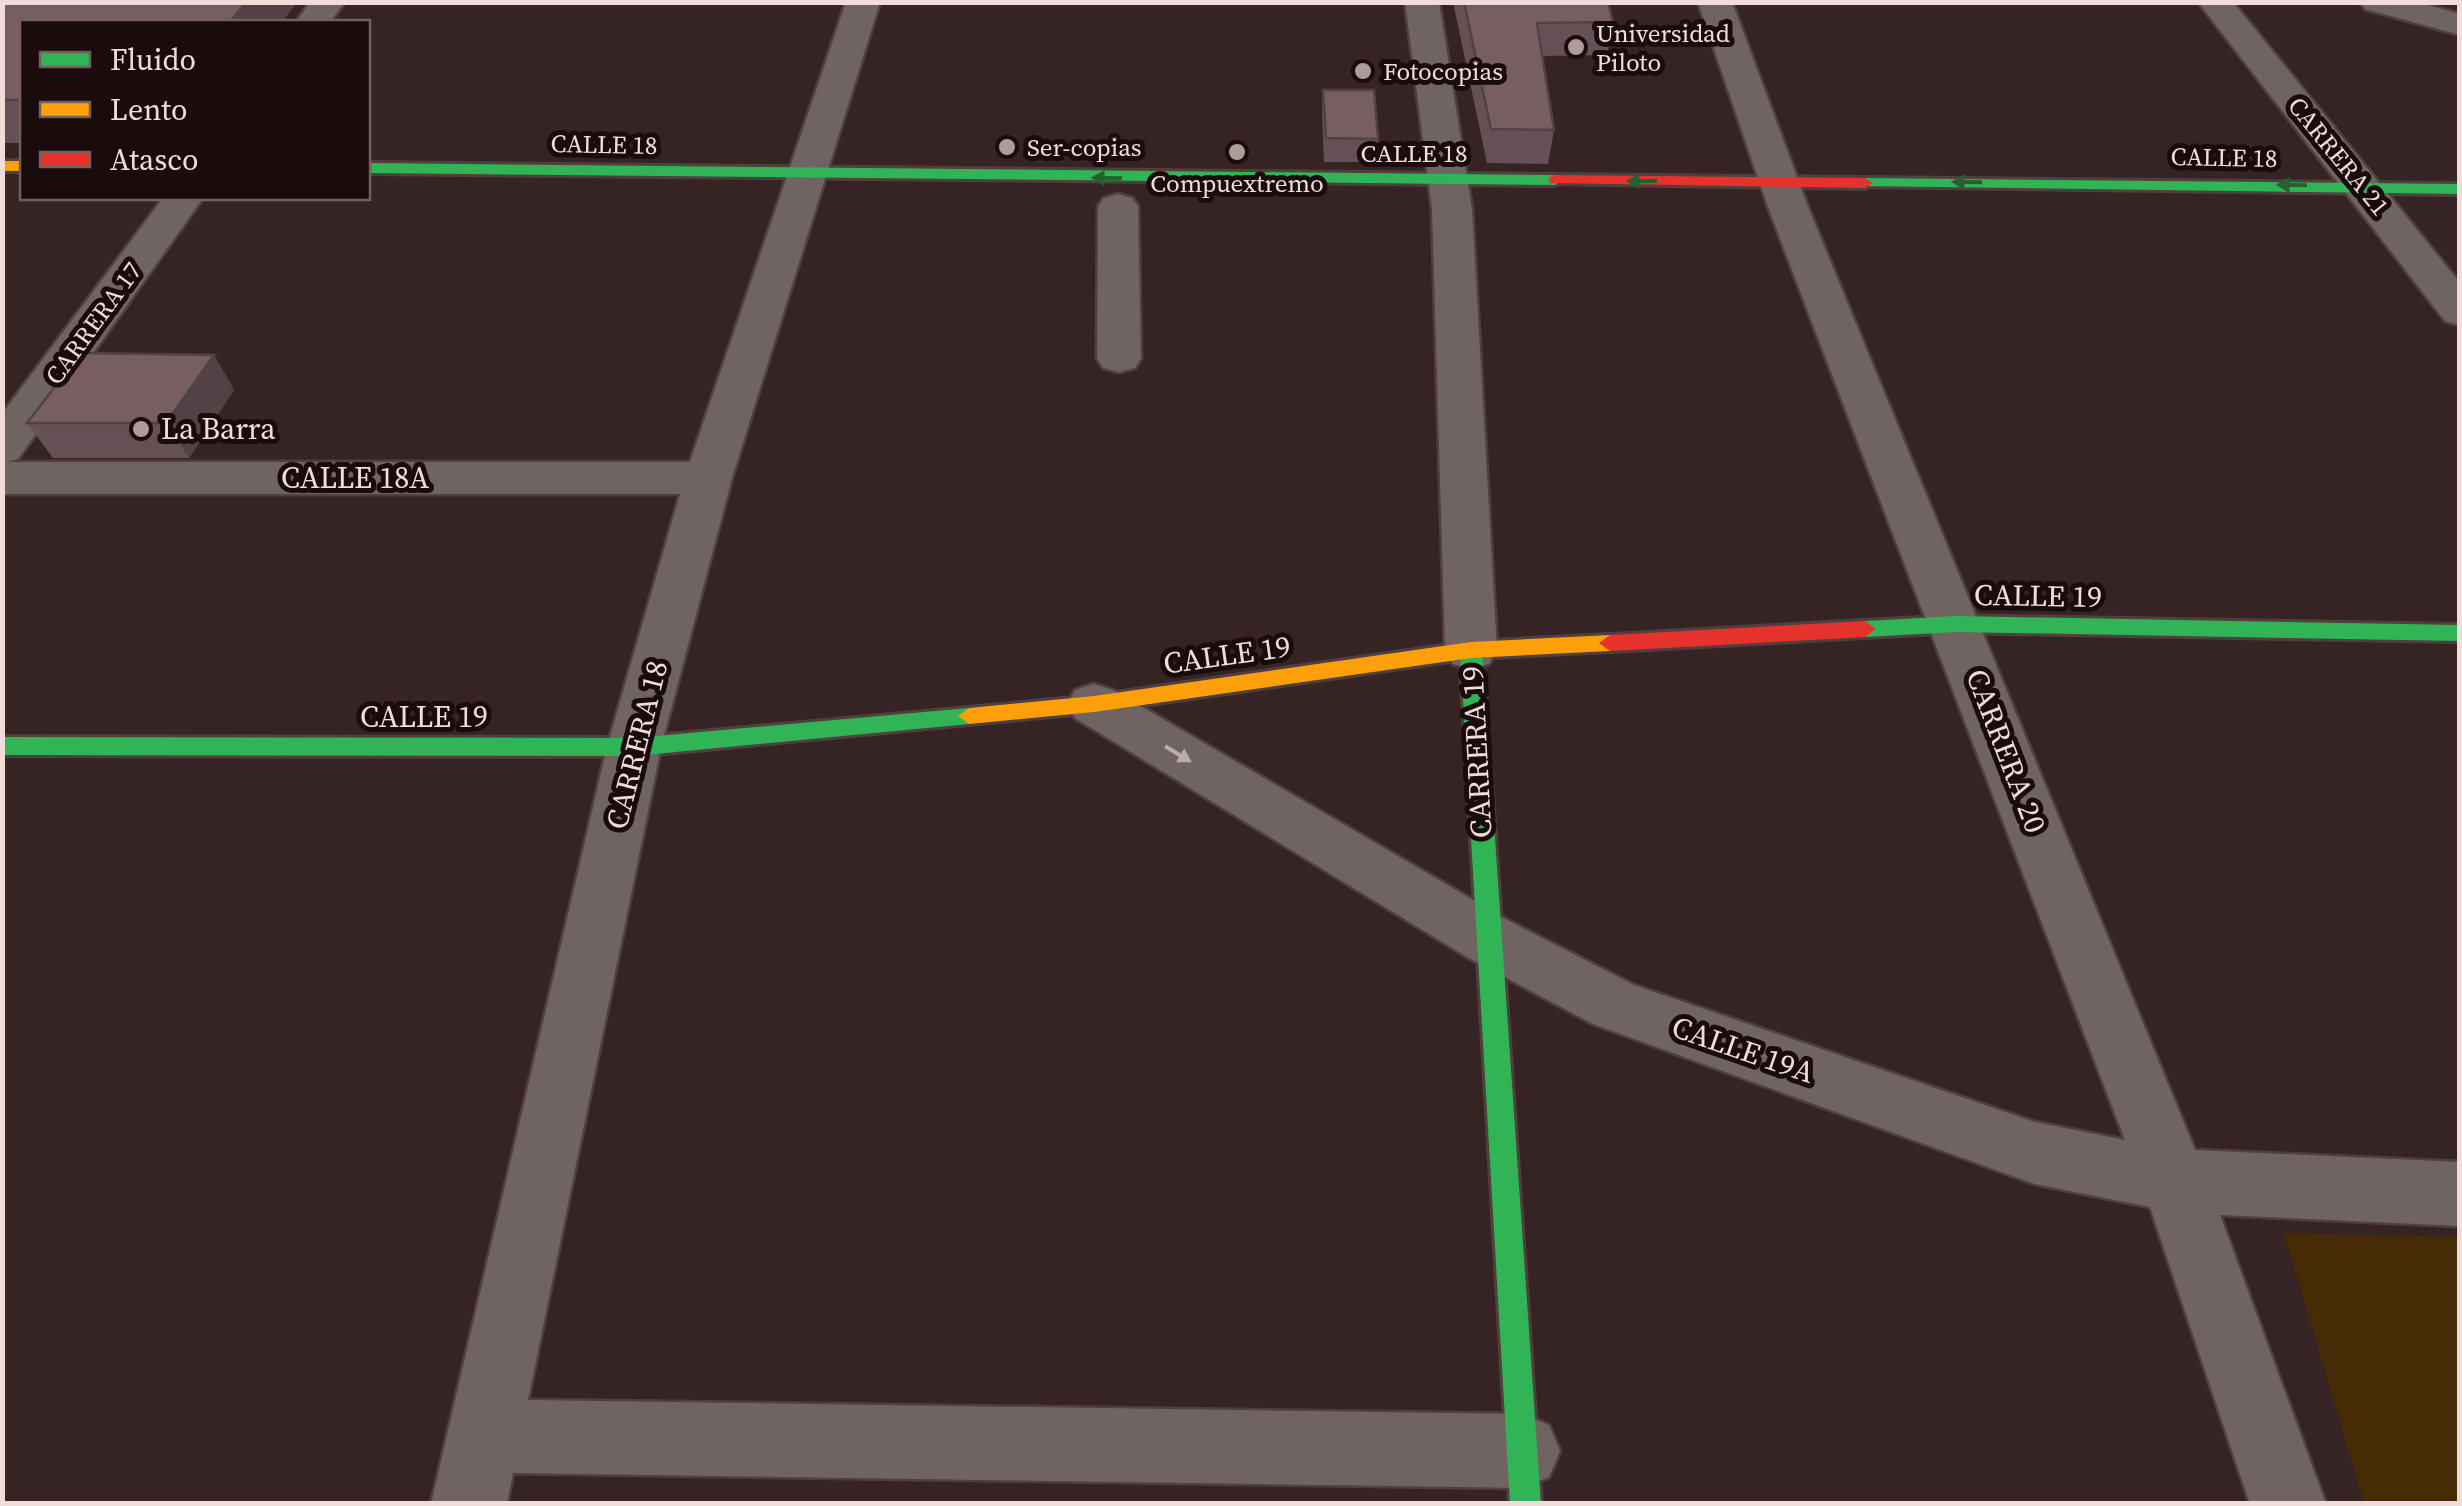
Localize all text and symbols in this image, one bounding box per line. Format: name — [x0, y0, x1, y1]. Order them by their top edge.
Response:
place label: Universidad Piloto — [1596, 16, 1730, 79]
legend — [20, 20, 370, 200]
marker: Universidad Piloto — [1565, 36, 1587, 58]
text: Fluido — [110, 39, 196, 80]
place label: Fotocopias — [1383, 54, 1503, 88]
marker: Fotocopias — [1352, 60, 1374, 82]
text: Lento — [110, 89, 187, 130]
street label: CARRERA 21 — [2281, 89, 2397, 223]
street label: CALLE 18 — [550, 126, 658, 162]
place label: Ser-copias — [1027, 130, 1142, 164]
marker: Ser-copias — [996, 136, 1018, 158]
street label: CALLE 18 — [1361, 136, 1467, 170]
text: Atasco — [110, 139, 198, 180]
street label: CALLE 18 — [2170, 139, 2278, 175]
marker: Compuextremo — [1226, 141, 1248, 163]
place label: Compuextremo — [1150, 166, 1324, 200]
one-way arrow — [1091, 169, 1123, 185]
one-way arrow — [1626, 173, 1658, 189]
one-way arrow — [1951, 174, 1983, 190]
one-way arrow — [2276, 177, 2308, 193]
street label: CARRERA 17 — [37, 255, 149, 391]
place label: La Barra — [161, 408, 276, 449]
marker: La Barra — [130, 418, 152, 440]
street label: CALLE 18A — [281, 457, 429, 498]
street label: CALLE 19 — [1974, 574, 2102, 617]
street label: CALLE 19 — [1161, 625, 1293, 684]
street label: CARRERA 18 — [596, 656, 677, 834]
street label: CARRERA 20 — [1956, 663, 2057, 839]
street label: CARRERA 19 — [1452, 665, 1501, 839]
street label: CALLE 19 — [360, 696, 488, 737]
one-way arrow — [1164, 745, 1192, 762]
street label: CALLE 19A — [1666, 1006, 1820, 1093]

